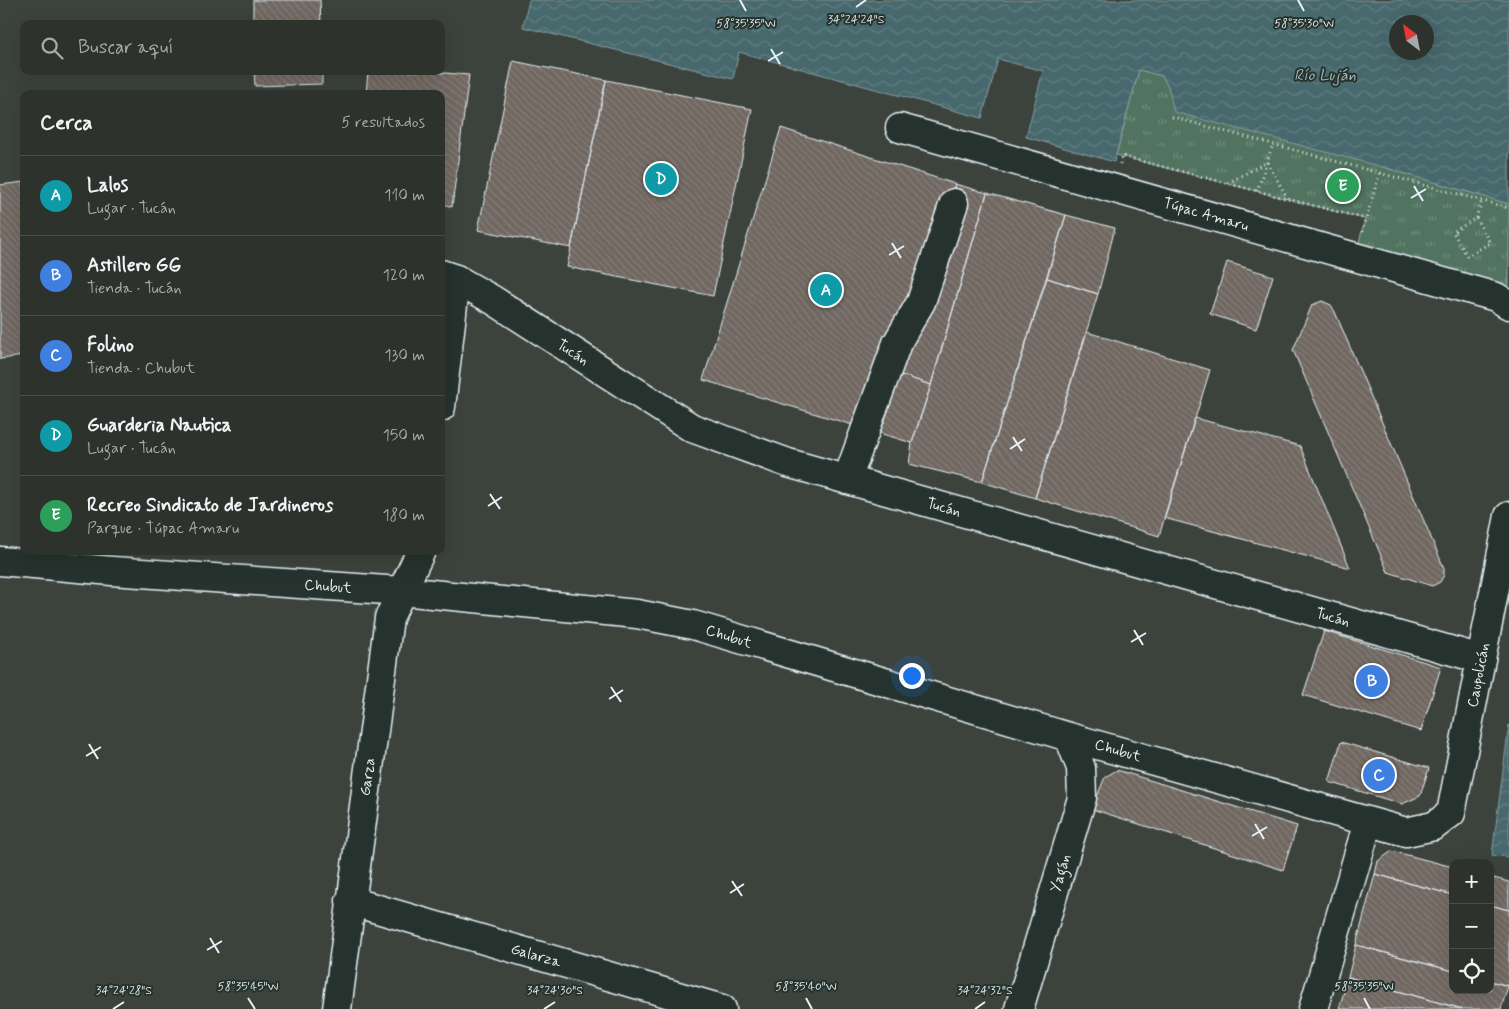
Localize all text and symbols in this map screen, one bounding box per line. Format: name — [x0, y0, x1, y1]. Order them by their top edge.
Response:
text: 34°24'24"S — [828, 12, 885, 28]
north arrow — [1389, 15, 1434, 60]
text: 58°35'35"W — [716, 16, 776, 32]
text: 58°35'30"W — [1274, 16, 1334, 32]
search box — [20, 20, 445, 75]
icon: search — [38, 34, 66, 62]
text: Buscar aquí — [78, 35, 173, 60]
water label: Río Luján — [1294, 65, 1356, 86]
text: Cerca — [40, 109, 93, 137]
text: 5 resultados — [341, 112, 425, 133]
pin: D — [645, 160, 677, 198]
pin: E — [1327, 167, 1359, 205]
text: Lalos — [87, 173, 128, 198]
text: A — [51, 185, 61, 206]
text: 110 m — [384, 185, 425, 206]
street label: Túpac Amaru — [1161, 193, 1251, 237]
text: Lugar · Tucán — [87, 198, 176, 219]
text: Astillero GG — [87, 253, 181, 278]
text: B — [51, 265, 61, 286]
text: 120 m — [383, 265, 425, 286]
pin: A — [810, 271, 842, 309]
text: Tienda · Tucán — [87, 278, 182, 299]
text: Folino — [87, 333, 134, 358]
street label: Tucán — [552, 335, 593, 371]
text: C — [50, 345, 62, 366]
text: 130 m — [384, 345, 425, 366]
text: Tienda · Chubut — [87, 358, 195, 379]
text: Guarderia Nautica — [87, 413, 232, 438]
text: D — [50, 425, 62, 446]
text: 150 m — [383, 425, 425, 446]
text: Lugar · Tucán — [87, 438, 176, 459]
text: Recreo Sindicato de Jardineros — [87, 493, 333, 518]
street label: Tucán — [924, 494, 963, 522]
text: E — [51, 505, 61, 526]
text: 180 m — [382, 505, 425, 526]
text: Parque · Túpac Amaru — [87, 518, 239, 539]
street label: Chubut — [303, 575, 353, 599]
street label: Tucán — [1313, 604, 1352, 632]
street label: Chubut — [703, 620, 755, 654]
street label: Caupolicán — [1463, 641, 1495, 709]
pin: B — [1356, 662, 1388, 700]
your location — [899, 663, 925, 689]
street label: Chubut — [1092, 735, 1144, 767]
pin: C — [1363, 756, 1395, 794]
street label: Garza — [355, 757, 381, 797]
street label: Yagán — [1046, 852, 1077, 895]
map controls — [1449, 859, 1494, 994]
button: + — [1449, 859, 1494, 904]
button: − — [1449, 904, 1494, 949]
street label: Galarza — [508, 939, 564, 973]
button: locate — [1449, 949, 1494, 994]
text: 58°35'45"W — [218, 979, 279, 995]
text: 58°35'40"W — [775, 979, 837, 995]
text: 58°35'35"W — [1334, 979, 1394, 995]
text: 34°24'28"S — [96, 983, 152, 999]
text: 34°24'30"S — [527, 983, 583, 999]
text: 34°24'32"S — [957, 983, 1013, 999]

